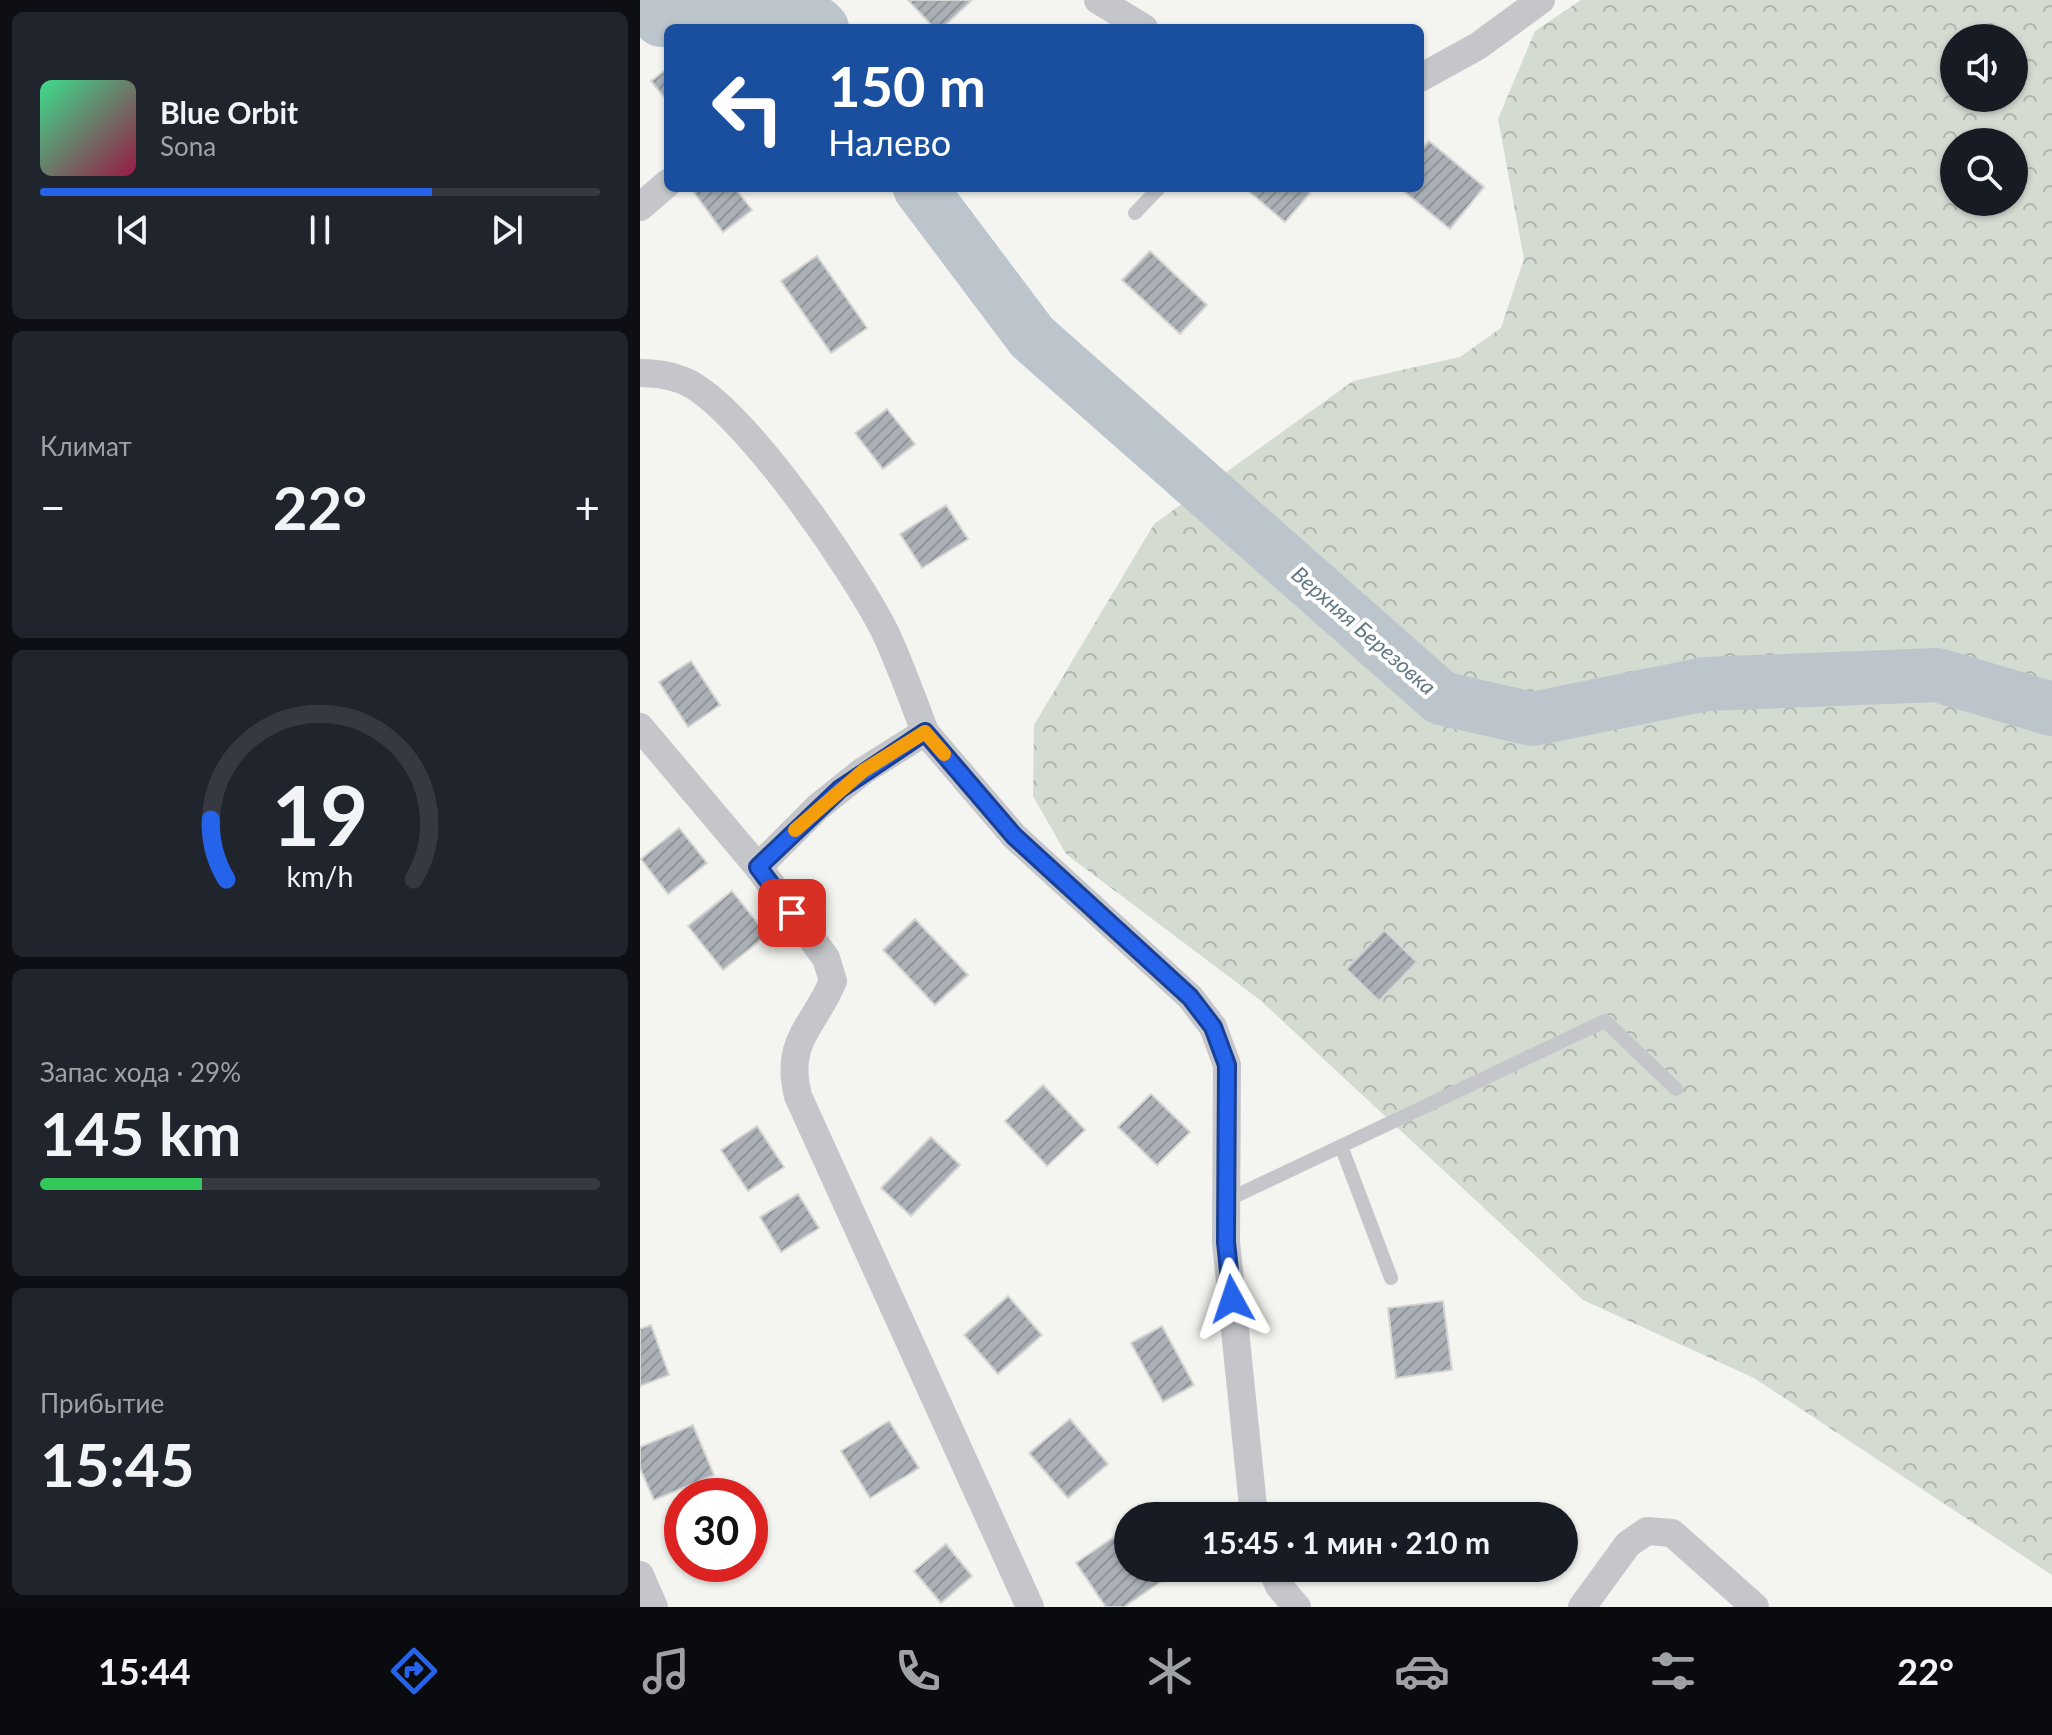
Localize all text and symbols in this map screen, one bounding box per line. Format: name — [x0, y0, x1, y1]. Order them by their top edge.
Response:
map controls — [1940, 24, 2028, 216]
button: sound — [1940, 24, 2028, 112]
text: 150 m — [828, 52, 986, 119]
icon: left — [696, 56, 800, 160]
text: Blue Orbit — [160, 94, 298, 130]
text: Налево — [828, 120, 951, 164]
button: search — [1940, 128, 2028, 216]
text: Sona — [160, 130, 216, 162]
icon: previous — [111, 208, 155, 252]
icon: pause — [298, 208, 342, 252]
icon: next — [485, 208, 529, 252]
text: Климат — [40, 430, 132, 462]
text: 22° — [273, 471, 367, 543]
text: − — [40, 481, 66, 533]
text: + — [574, 481, 600, 533]
water label: Верхняя Березовка — [1286, 560, 1442, 700]
text: 19 — [272, 763, 368, 863]
text: km/h — [287, 859, 353, 893]
pin — [758, 879, 826, 947]
icon: arrive — [770, 891, 814, 935]
text: Запас хода · 29% — [40, 1056, 241, 1088]
text: 145 km — [40, 1097, 241, 1169]
position arrow — [1190, 1257, 1274, 1341]
text: Прибытие — [40, 1387, 164, 1419]
text: 15:45 — [40, 1428, 195, 1500]
speed limit sign: 30 — [664, 1478, 768, 1582]
text: 15:45 · 1 мин · 210 m — [1202, 1524, 1490, 1560]
icon: directions — [386, 1643, 442, 1699]
icon: music — [638, 1643, 694, 1699]
icon: phone — [890, 1643, 946, 1699]
icon: climate — [1142, 1643, 1198, 1699]
icon: car — [1394, 1643, 1450, 1699]
icon: filters — [1645, 1643, 1701, 1699]
text: 15:44 — [98, 1649, 191, 1693]
text: 22° — [1897, 1649, 1954, 1693]

